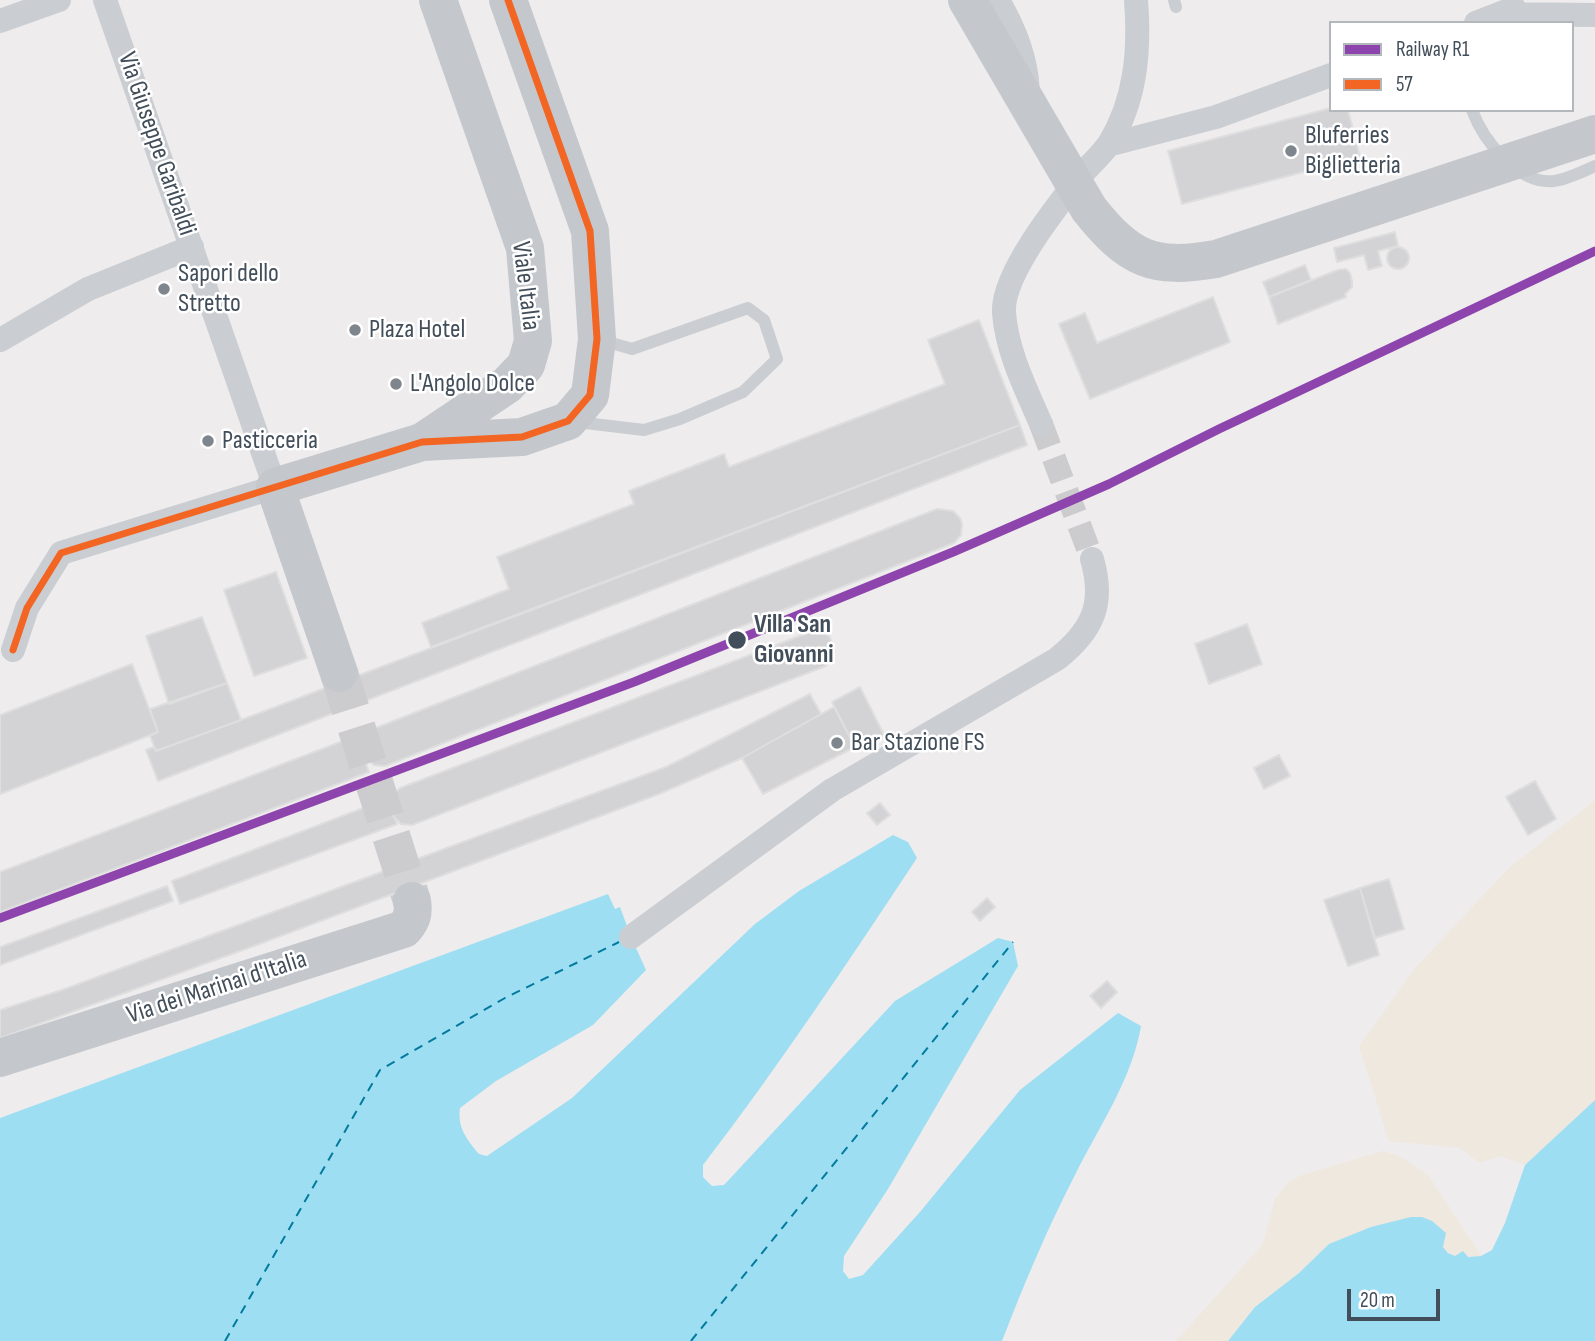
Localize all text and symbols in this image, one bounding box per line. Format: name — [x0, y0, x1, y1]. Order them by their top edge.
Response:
legend — [1329, 21, 1574, 112]
text: Railway R1 — [1396, 37, 1469, 62]
street label: Via Giuseppe Garibaldi — [110, 48, 202, 240]
text: 57 — [1396, 72, 1413, 97]
place label: Bluferries Biglietteria — [1305, 120, 1401, 182]
marker: Bluferries Biglietteria — [1283, 143, 1299, 159]
street label: Viale Italia — [504, 240, 546, 332]
place label: Sapori dello Stretto — [178, 258, 279, 320]
marker: Sapori dello Stretto — [156, 281, 172, 297]
place label: Plaza Hotel — [369, 314, 465, 346]
marker: Plaza Hotel — [347, 322, 363, 338]
place label: L'Angolo Dolce — [410, 368, 535, 400]
marker: L'Angolo Dolce — [388, 376, 404, 392]
place label: Pasticceria — [222, 425, 318, 457]
marker: Pasticceria — [200, 433, 216, 449]
place label: Villa San Giovanni — [754, 609, 834, 670]
marker: Villa San Giovanni — [726, 629, 748, 651]
place label: Bar Stazione FS — [851, 727, 985, 759]
marker: Bar Stazione FS — [829, 735, 845, 751]
street label: Via dei Marinai d'Italia — [123, 944, 311, 1032]
scale bar — [1350, 1274, 1443, 1318]
text: 20 m — [1360, 1288, 1395, 1313]

